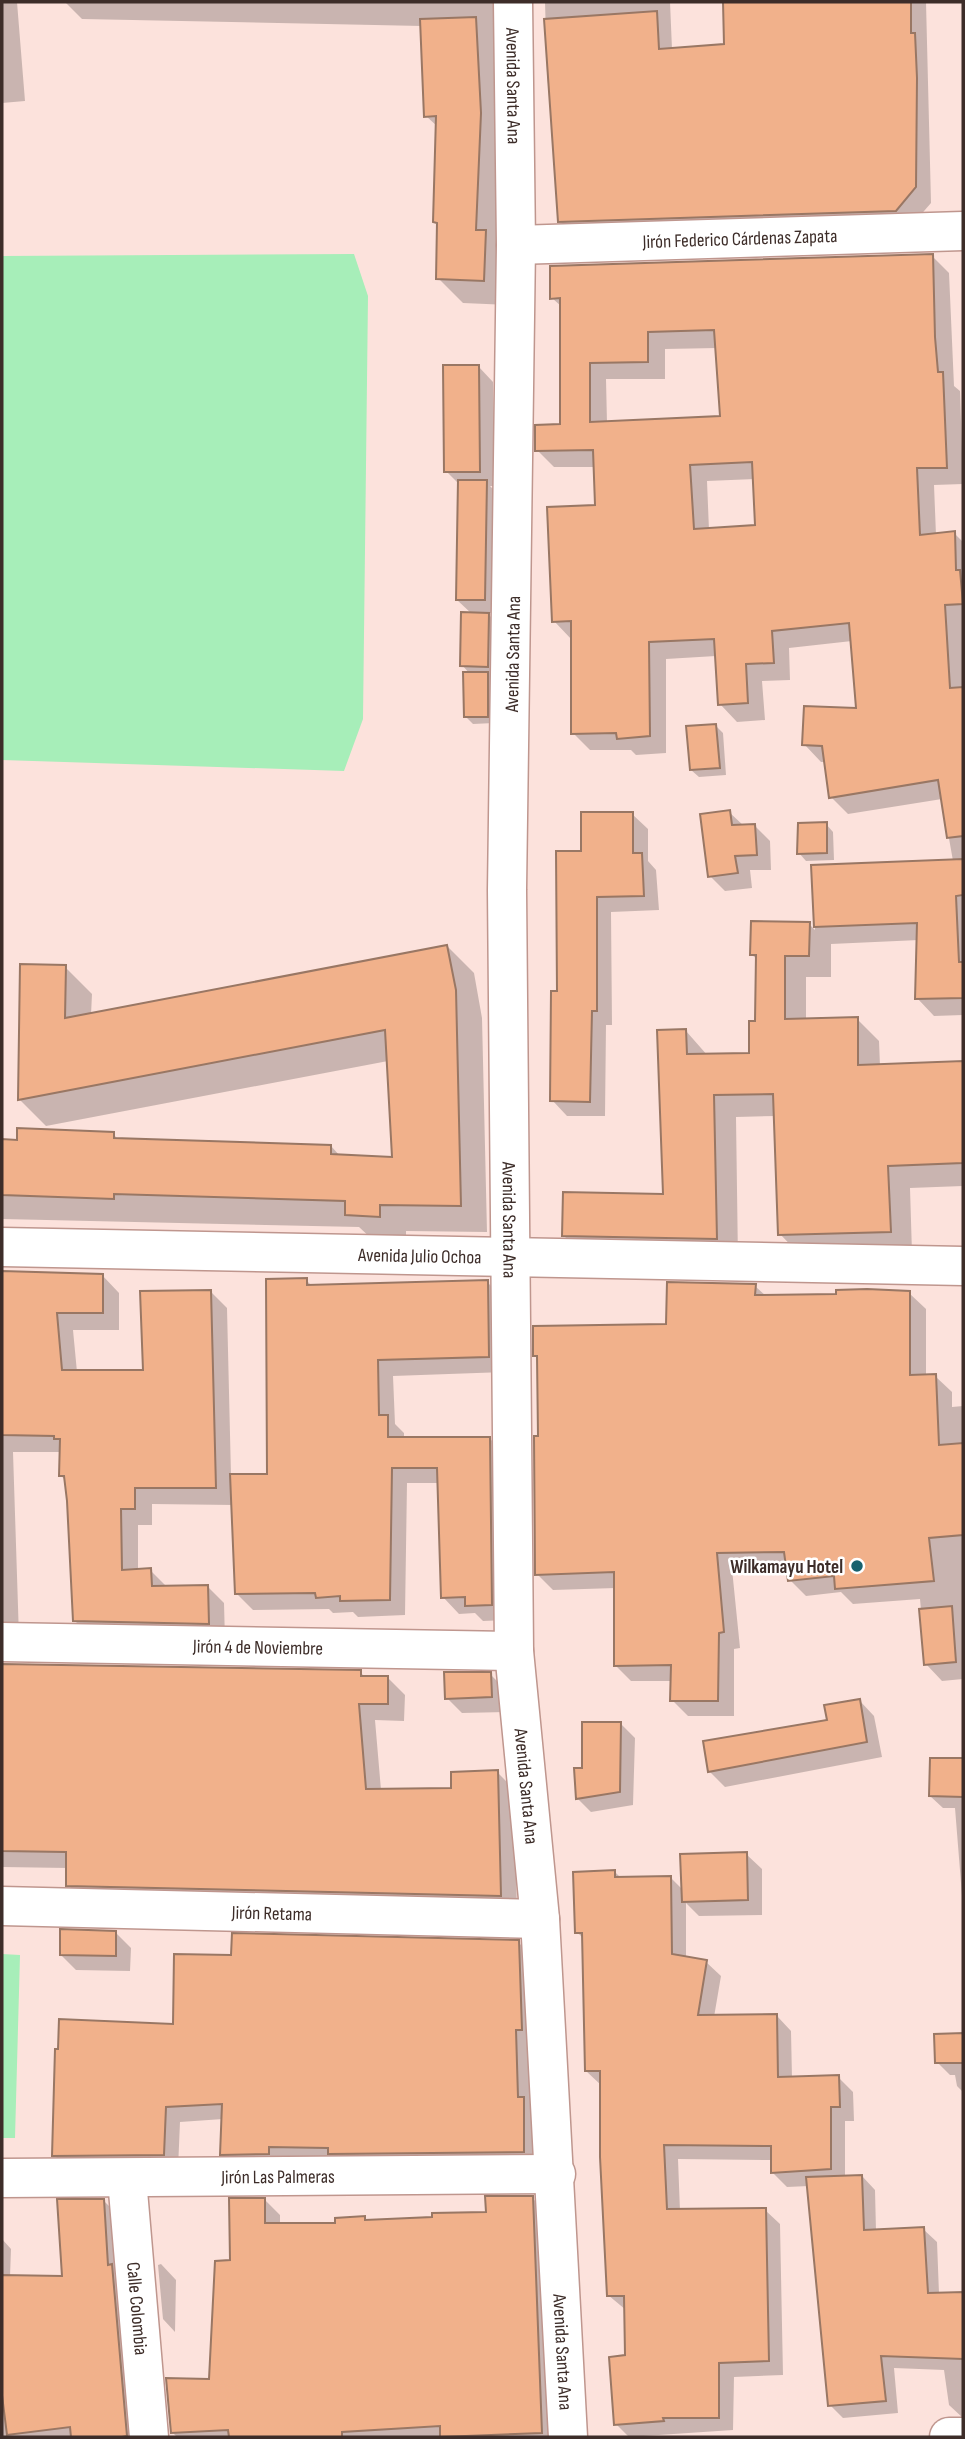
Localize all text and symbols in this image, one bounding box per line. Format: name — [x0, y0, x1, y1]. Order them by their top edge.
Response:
street label: Avenida Santa Ana — [500, 27, 525, 144]
street label: Jirón Federico Cárdenas Zapata — [641, 225, 838, 254]
street label: Avenida Santa Ana — [501, 596, 526, 713]
street label: Avenida Santa Ana — [496, 1161, 521, 1278]
street label: Avenida Julio Ochoa — [357, 1244, 482, 1269]
place label: Wilkamayu Hotel — [730, 1556, 843, 1579]
marker: Wilkamayu Hotel — [849, 1558, 865, 1574]
street label: Jirón 4 de Noviembre — [192, 1635, 323, 1661]
street label: Avenida Santa Ana — [508, 1726, 543, 1845]
street label: Jirón Retama — [230, 1902, 312, 1926]
street label: Jirón Las Palmeras — [220, 2166, 335, 2189]
street label: Calle Colombia — [121, 2261, 152, 2356]
street label: Avenida Santa Ana — [547, 2292, 577, 2411]

